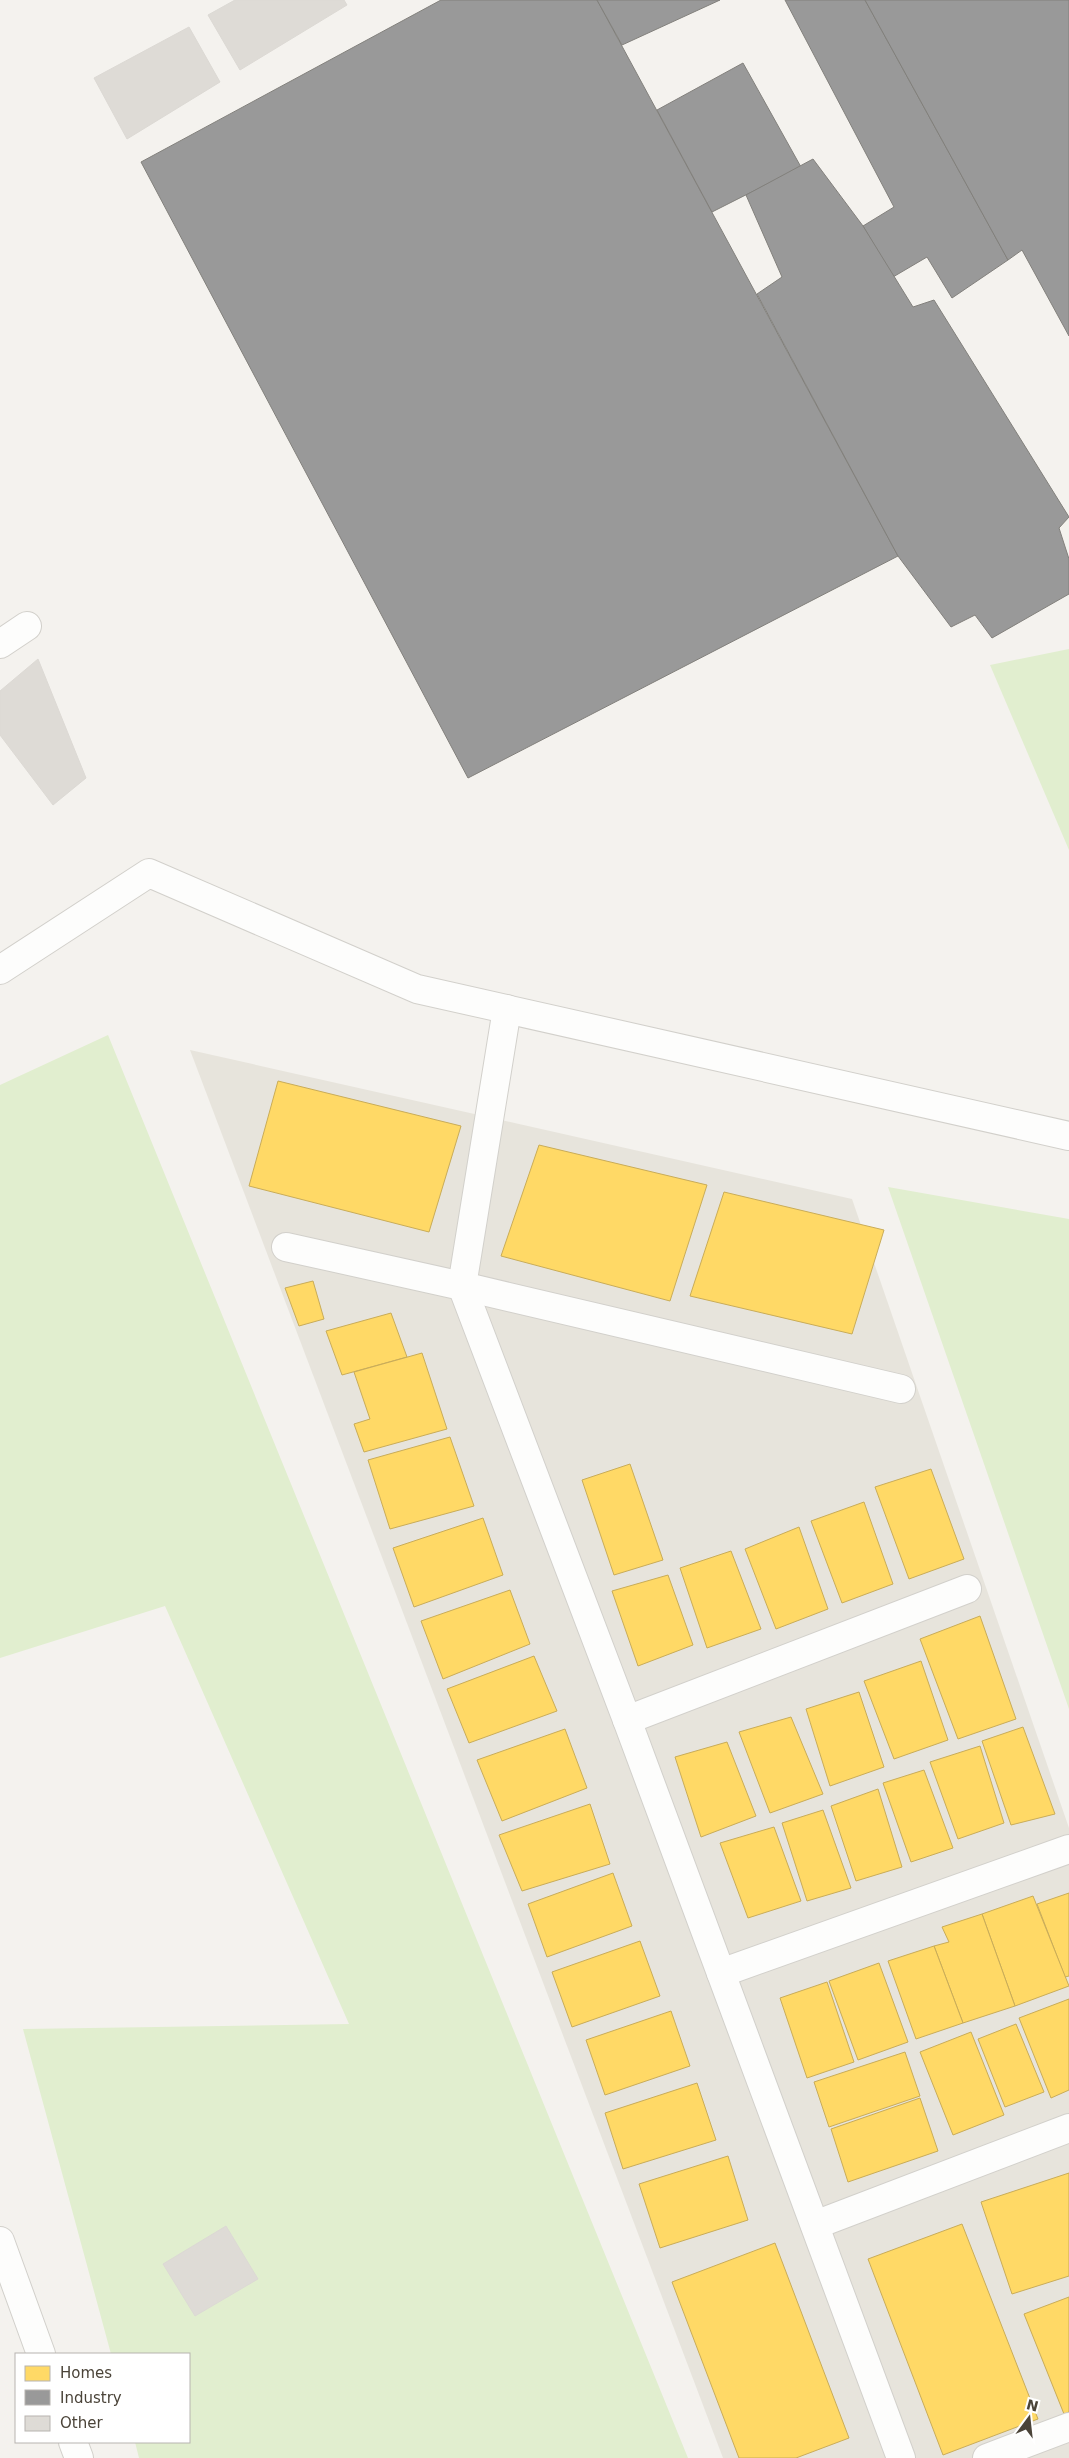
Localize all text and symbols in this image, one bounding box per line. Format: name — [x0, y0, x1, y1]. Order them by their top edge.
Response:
legend — [15, 2353, 190, 2443]
text: Homes — [60, 2364, 112, 2382]
text: Industry — [60, 2389, 122, 2407]
north arrow — [1004, 2393, 1054, 2443]
text: N — [1025, 2396, 1040, 2415]
text: Other — [60, 2414, 103, 2432]

